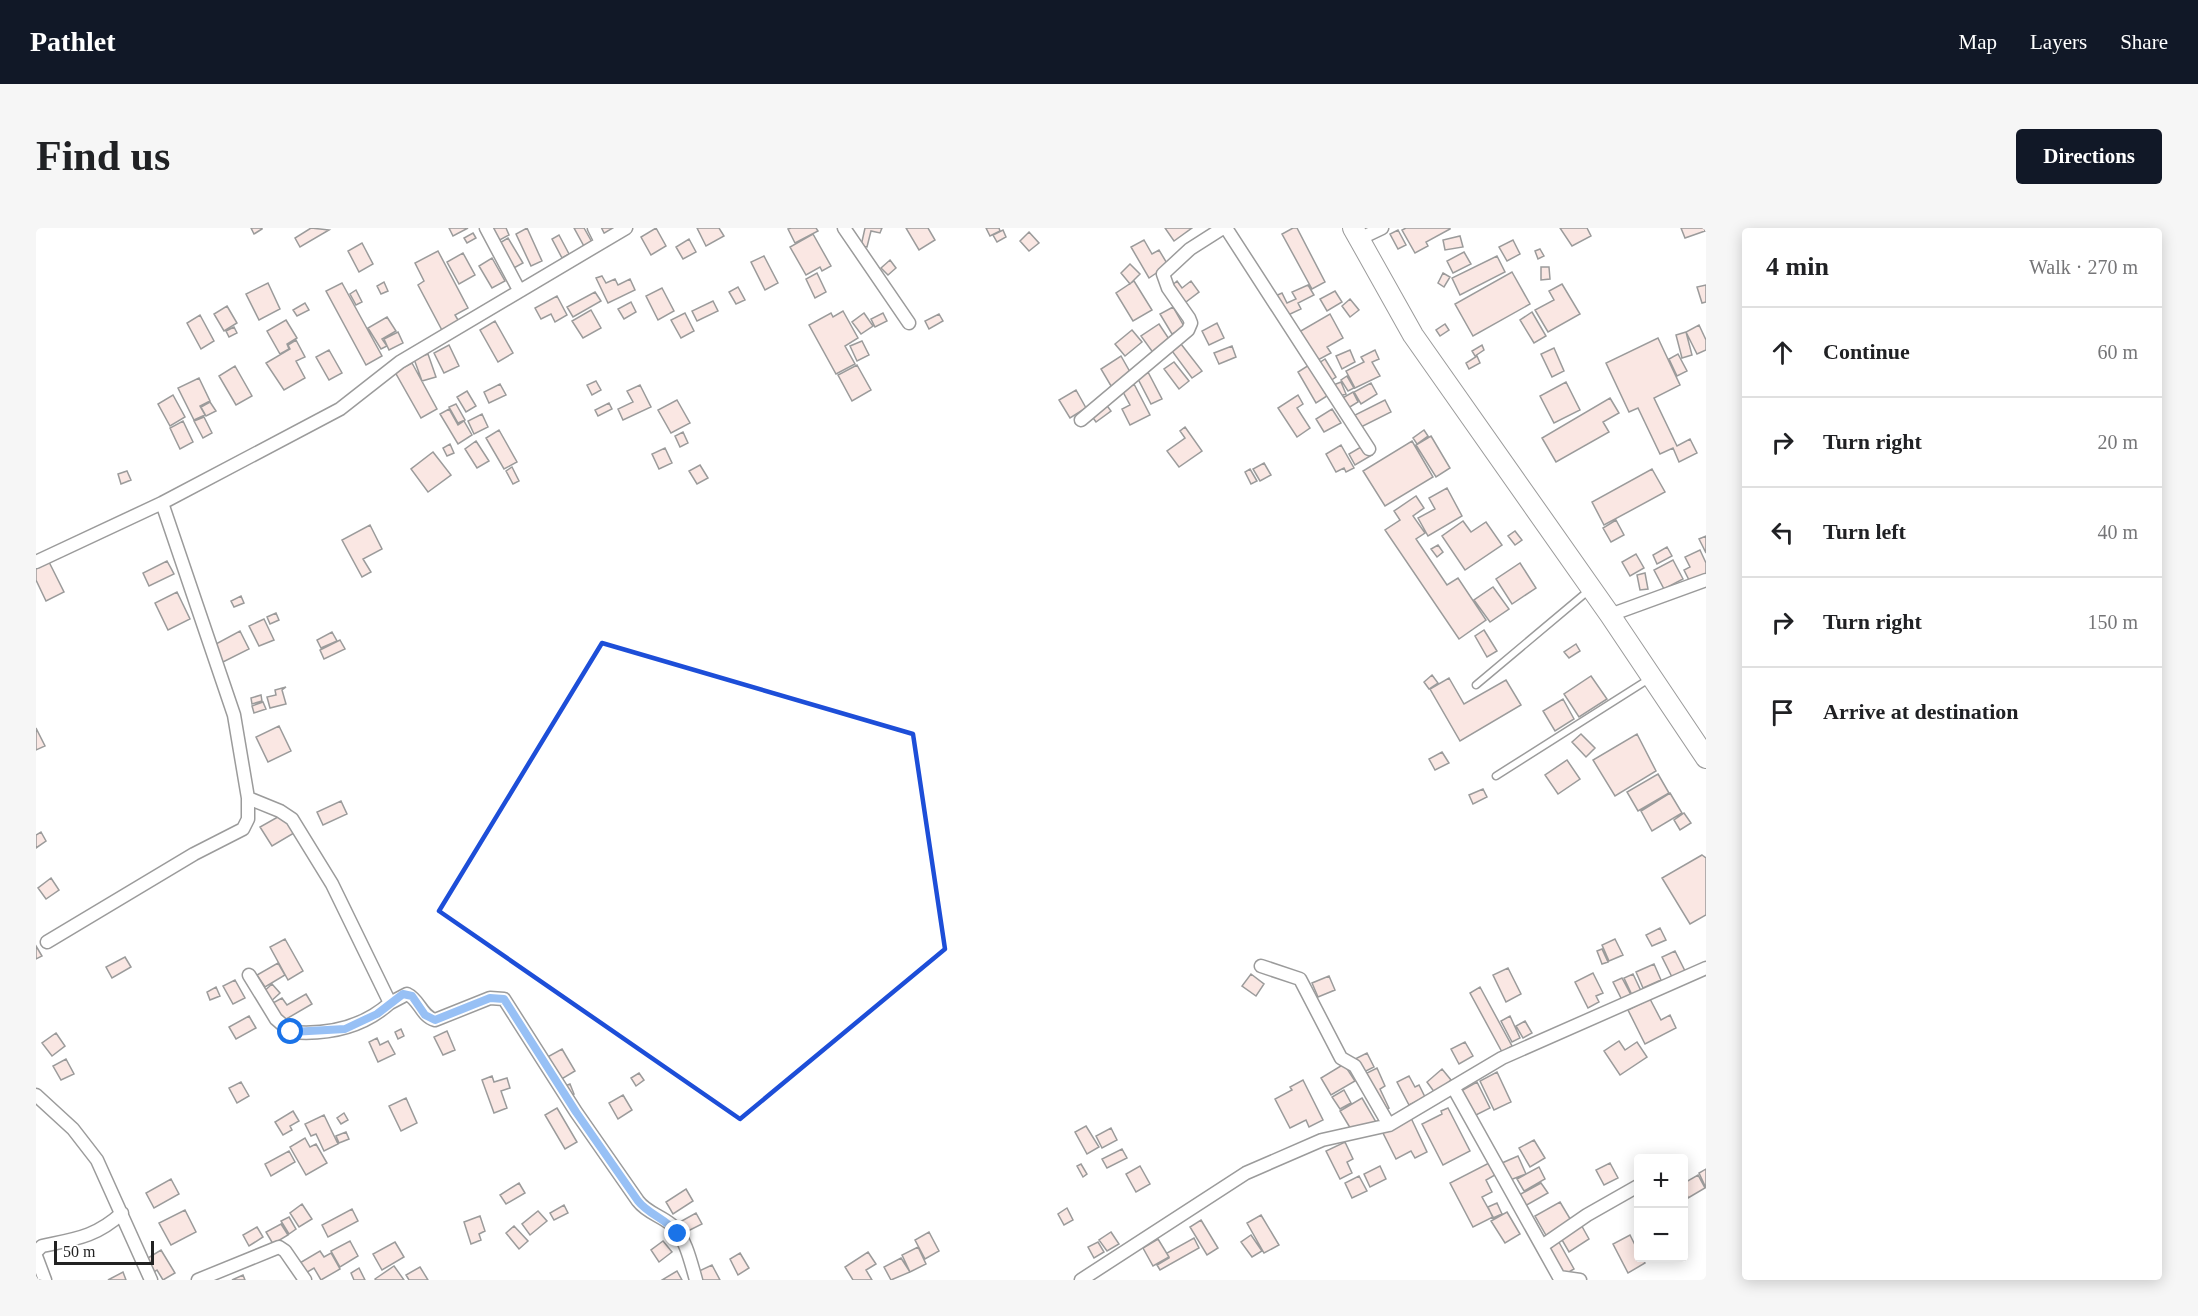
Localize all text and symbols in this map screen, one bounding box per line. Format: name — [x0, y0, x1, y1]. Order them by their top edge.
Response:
text: Pathlet — [30, 26, 116, 57]
text: Map — [1959, 30, 1997, 54]
text: Layers — [2030, 30, 2087, 54]
text: Share — [2120, 30, 2168, 54]
button: Directions — [2016, 129, 2162, 184]
text: Find us — [36, 133, 170, 179]
text: 4 min — [1766, 252, 1829, 281]
text: Walk · 270 m — [2029, 256, 2138, 278]
icon: ahead — [1766, 336, 1799, 369]
text: Continue — [1823, 339, 1910, 364]
text: 60 m — [2097, 341, 2138, 363]
icon: right — [1766, 426, 1799, 459]
text: Turn right — [1823, 429, 1922, 454]
text: 20 m — [2097, 431, 2138, 453]
icon: left — [1766, 516, 1799, 549]
text: Turn left — [1823, 519, 1906, 544]
text: 40 m — [2097, 521, 2138, 543]
icon: right — [1766, 606, 1799, 639]
text: Turn right — [1823, 609, 1922, 634]
text: 150 m — [2087, 611, 2138, 633]
icon: arrive — [1766, 696, 1799, 729]
text: Arrive at destination — [1823, 699, 2019, 724]
route start — [277, 1018, 303, 1044]
map controls — [1634, 1154, 1688, 1262]
button: + — [1634, 1154, 1688, 1208]
button: − — [1634, 1208, 1688, 1262]
route end — [664, 1220, 690, 1246]
scale bar — [54, 1238, 154, 1266]
text: 50 m — [63, 1243, 95, 1260]

